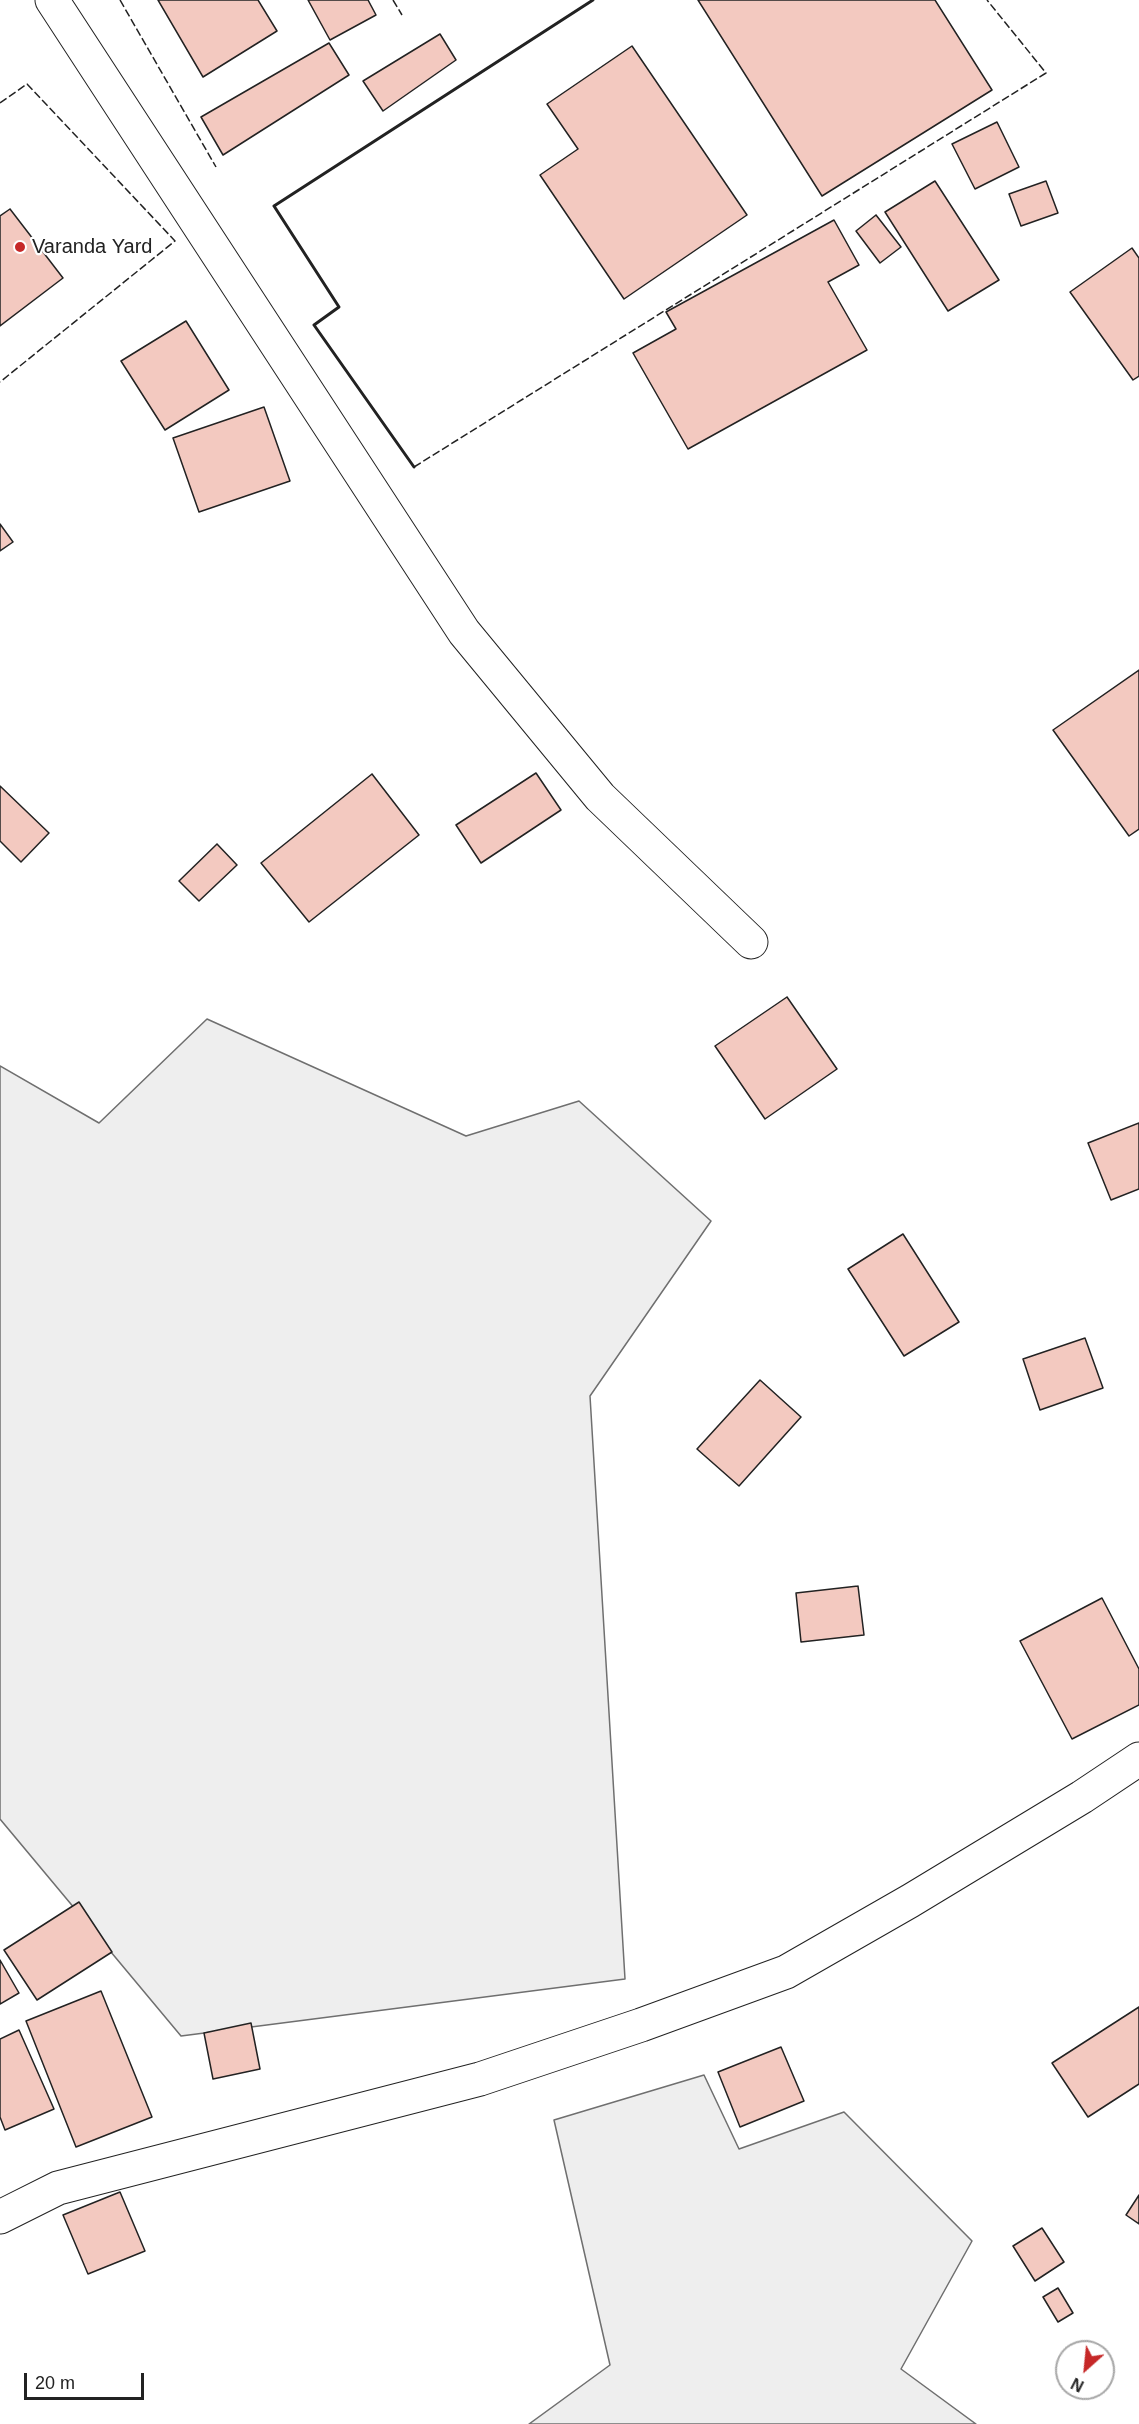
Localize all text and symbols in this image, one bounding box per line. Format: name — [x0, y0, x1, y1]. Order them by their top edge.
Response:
place label: Varanda Yard — [32, 235, 152, 259]
marker: Varanda Yard — [13, 240, 27, 254]
north arrow — [1055, 2340, 1115, 2400]
scale bar — [27, 2361, 147, 2399]
text: 20 m — [35, 2373, 75, 2393]
text: N — [1068, 2375, 1087, 2395]

